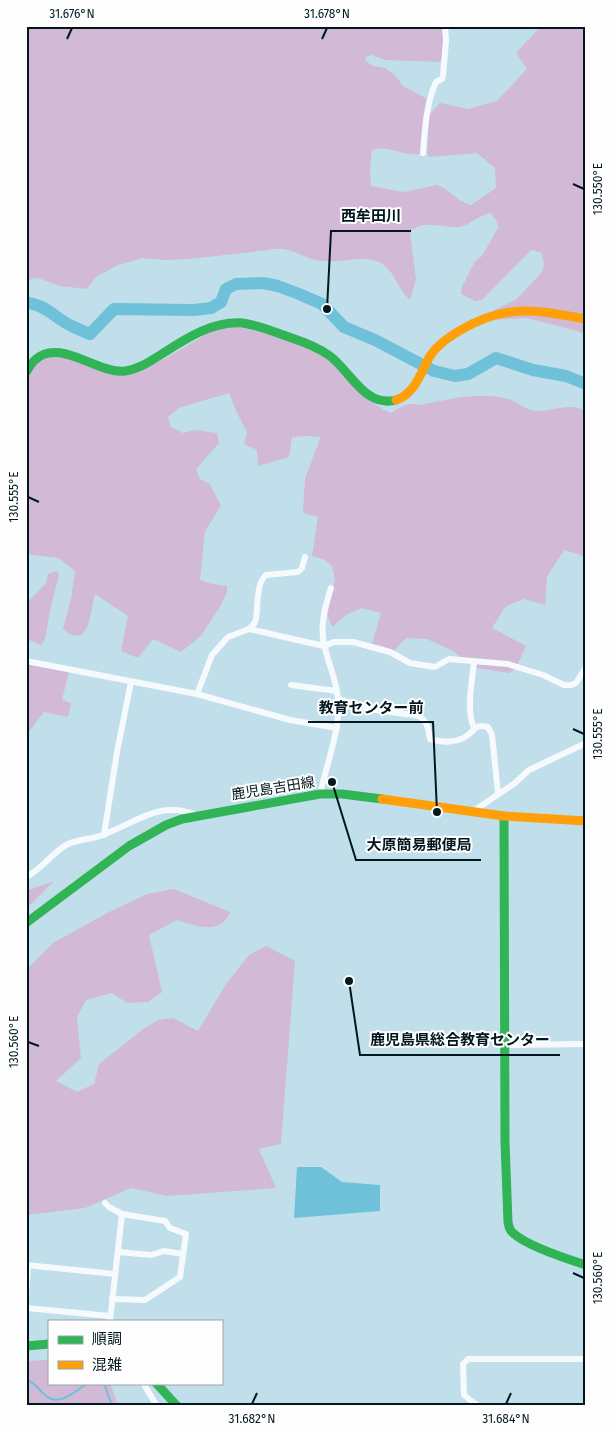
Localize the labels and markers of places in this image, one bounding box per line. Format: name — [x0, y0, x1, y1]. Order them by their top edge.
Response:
callout: 西牟田川 — [331, 201, 411, 231]
callout: 教育センター前 — [308, 692, 433, 722]
callout: 大原簡易郵便局 — [356, 830, 481, 860]
callout: 鹿児島県総合教育センター — [360, 1025, 560, 1055]

